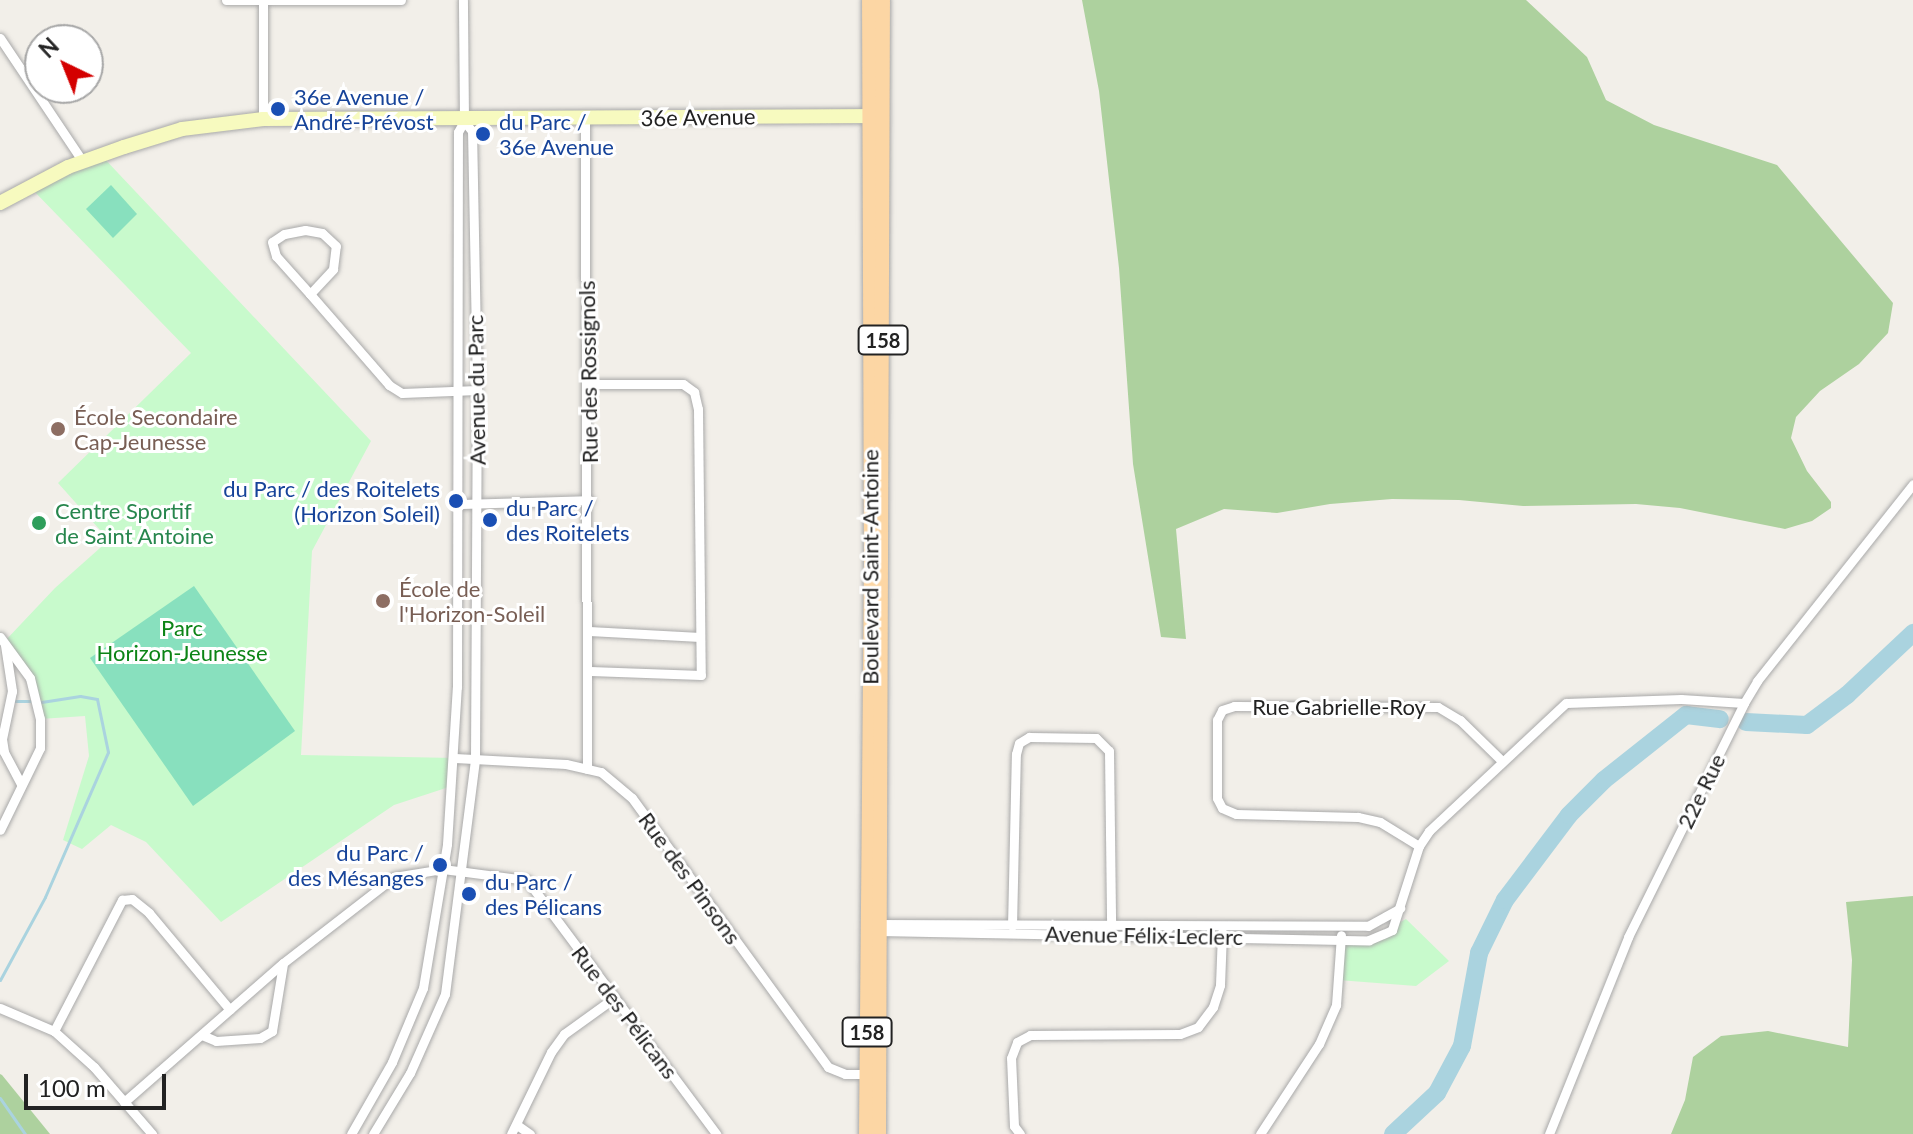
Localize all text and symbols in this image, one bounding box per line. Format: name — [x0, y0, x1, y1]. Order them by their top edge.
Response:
north arrow — [24, 24, 104, 104]
text: N — [33, 32, 64, 63]
place label: 36e Avenue / André-Prévost — [294, 83, 434, 134]
marker: 36e Avenue / André-Prévost — [269, 100, 287, 118]
street label: 36e Avenue — [640, 103, 756, 131]
place label: du Parc / 36e Avenue — [499, 108, 615, 160]
marker: du Parc / 36e Avenue — [474, 125, 492, 143]
street label: Rue des Rossignols — [573, 280, 603, 464]
street label: Avenue du Parc — [461, 315, 491, 465]
road number: 158 — [857, 324, 909, 356]
place label: École Secondaire Cap-Jeunesse — [74, 403, 238, 454]
marker: École Secondaire Cap-Jeunesse — [49, 420, 67, 438]
street label: Boulevard Saint-Antoine — [857, 449, 883, 685]
place label: du Parc / des Roitelets (Horizon Soleil) — [223, 475, 440, 526]
marker: du Parc / des Roitelets (Horizon Soleil) — [447, 492, 465, 510]
place label: du Parc / des Roitelets — [506, 494, 630, 546]
place label: Centre Sportif de Saint Antoine — [55, 497, 215, 548]
marker: du Parc / des Roitelets — [481, 511, 499, 529]
marker: Centre Sportif de Saint Antoine — [30, 514, 48, 532]
place label: École de l'Horizon-Soleil — [399, 575, 545, 626]
marker: École de l'Horizon-Soleil — [374, 592, 392, 610]
park label: Parc Horizon-Jeunesse — [96, 614, 268, 666]
street label: Rue Gabrielle-Roy — [1252, 694, 1426, 720]
street label: 22e Rue — [1672, 749, 1730, 833]
street label: Rue des Pinsons — [633, 807, 747, 949]
place label: du Parc / des Mésanges — [288, 839, 424, 890]
marker: du Parc / des Mésanges — [431, 856, 449, 874]
place label: du Parc / des Pélicans — [485, 868, 602, 920]
marker: du Parc / des Pélicans — [460, 885, 478, 903]
street label: Avenue Félix-Leclerc — [1045, 920, 1243, 950]
street label: Rue des Pélicans — [566, 940, 684, 1084]
road number: 158 — [841, 1016, 893, 1048]
scale bar — [28, 1058, 170, 1108]
text: 100 m — [38, 1073, 106, 1102]

